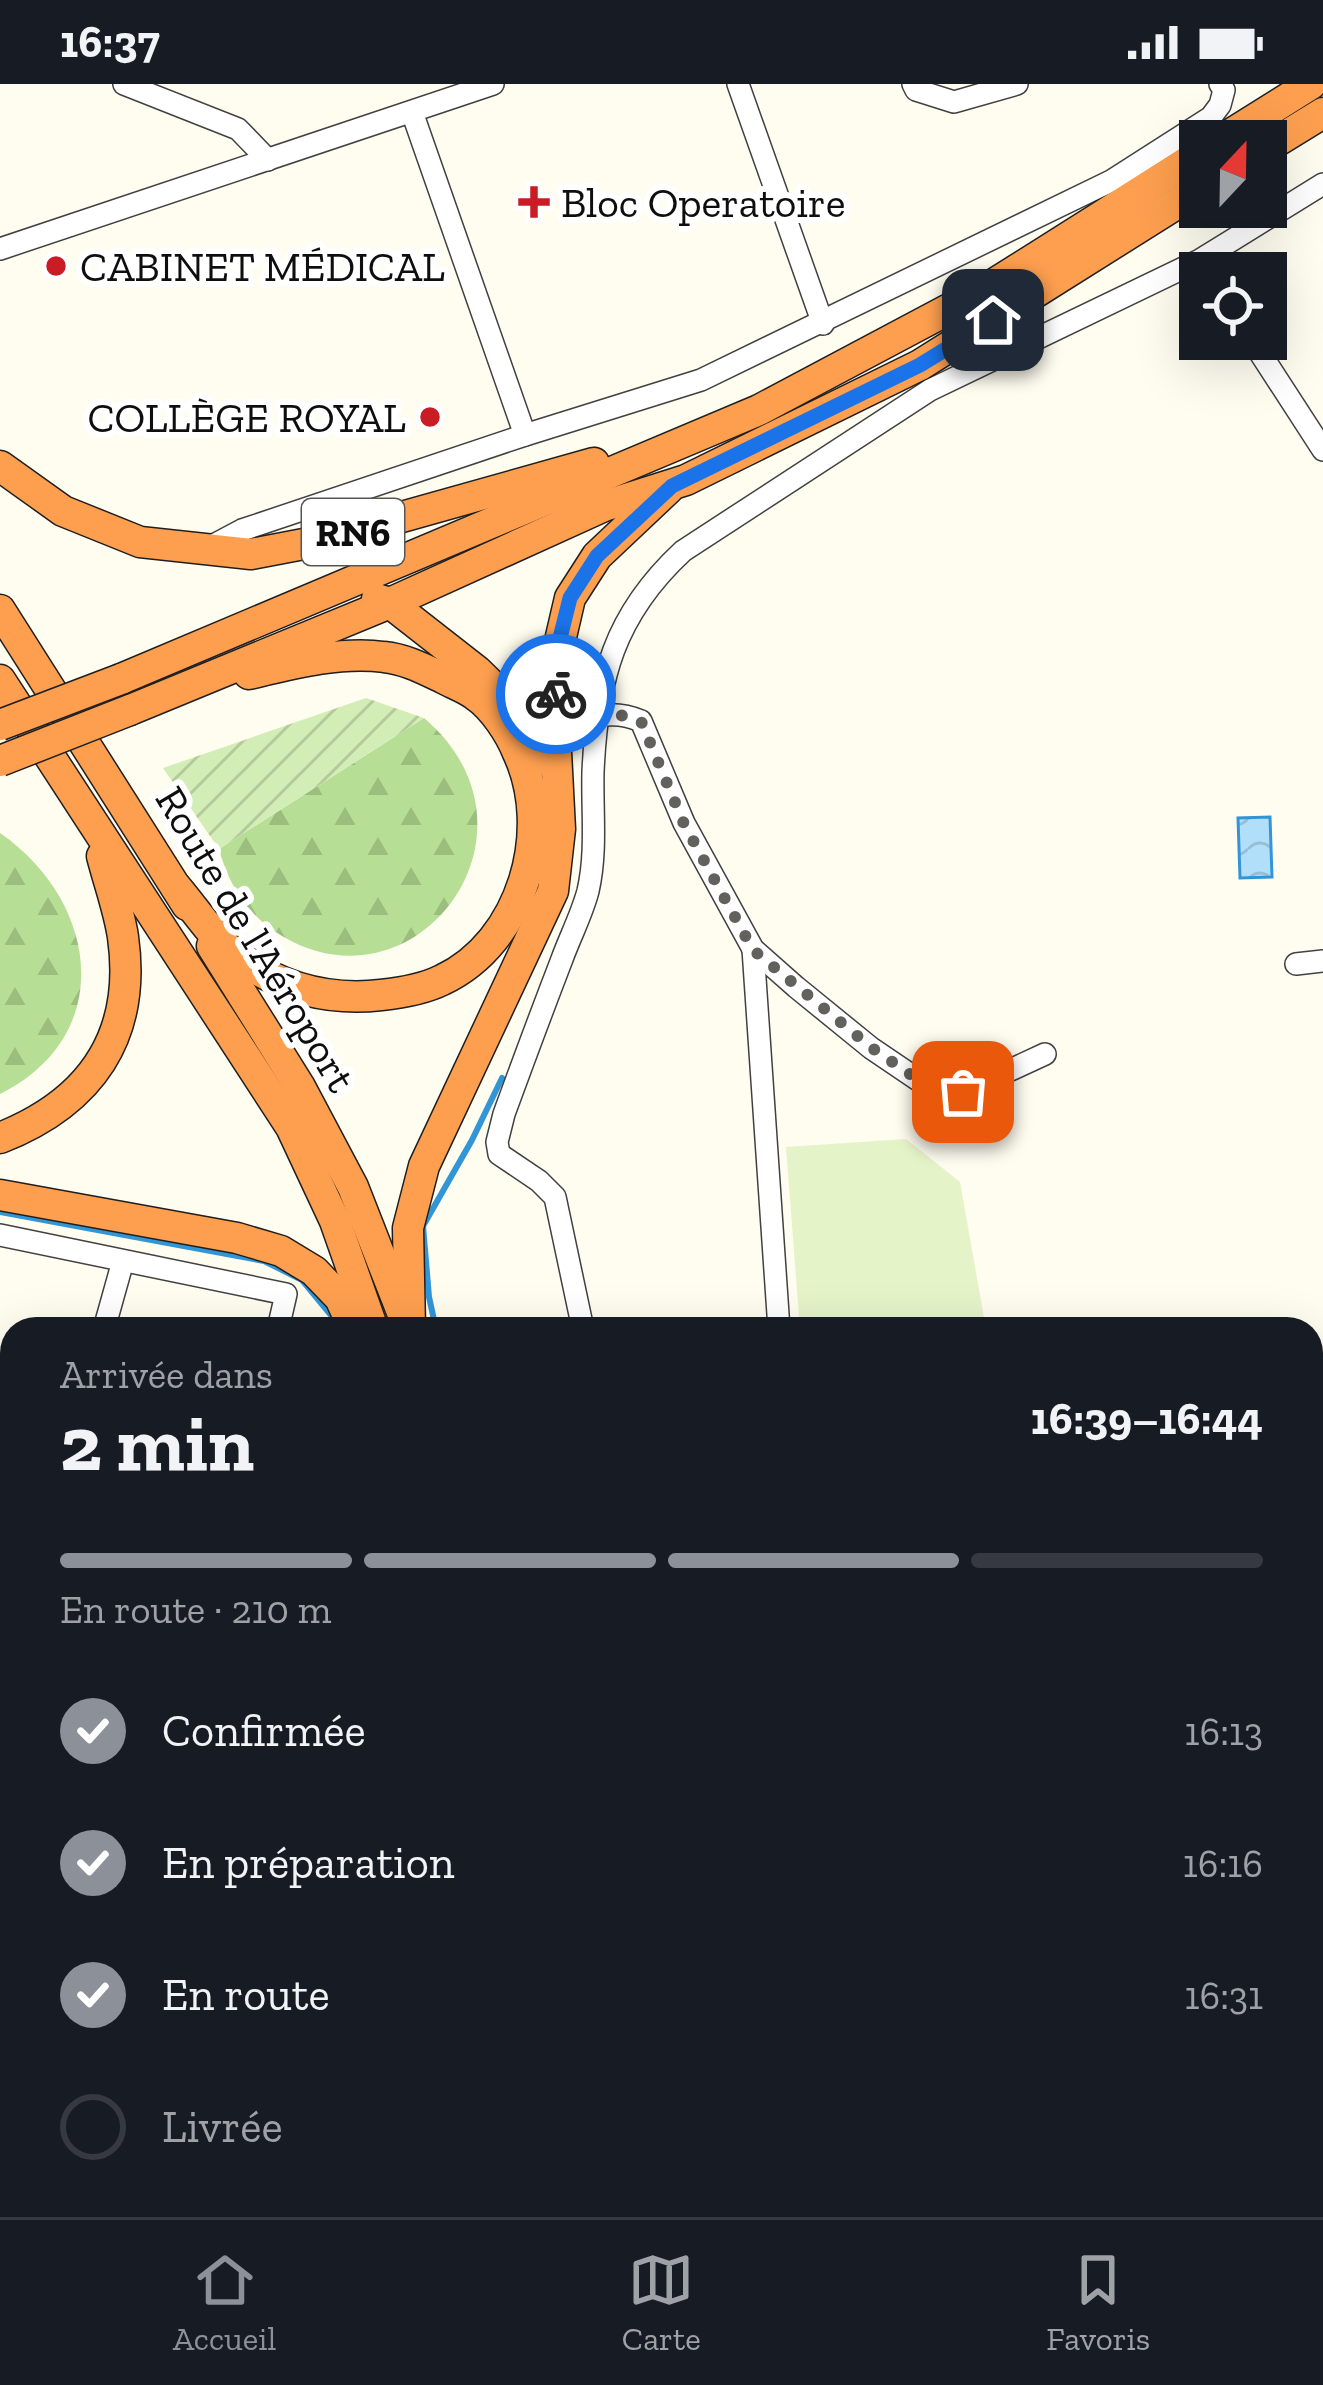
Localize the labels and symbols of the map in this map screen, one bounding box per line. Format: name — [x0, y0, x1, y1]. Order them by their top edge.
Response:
north arrow — [1179, 120, 1287, 228]
place label: Bloc Operatoire — [561, 177, 845, 228]
marker: Bloc Operatoire — [518, 186, 550, 218]
place label: CABINET MÉDICAL — [80, 241, 445, 292]
marker: CABINET MÉDICAL — [43, 253, 69, 279]
pin — [942, 269, 1044, 371]
place label: COLLÈGE ROYAL — [87, 392, 406, 443]
marker: COLLÈGE ROYAL — [417, 404, 443, 430]
road number: RN6 — [302, 499, 404, 565]
courier — [496, 634, 616, 754]
street label: Route de l'Aéroport — [145, 777, 367, 1101]
pin — [912, 1041, 1014, 1143]

